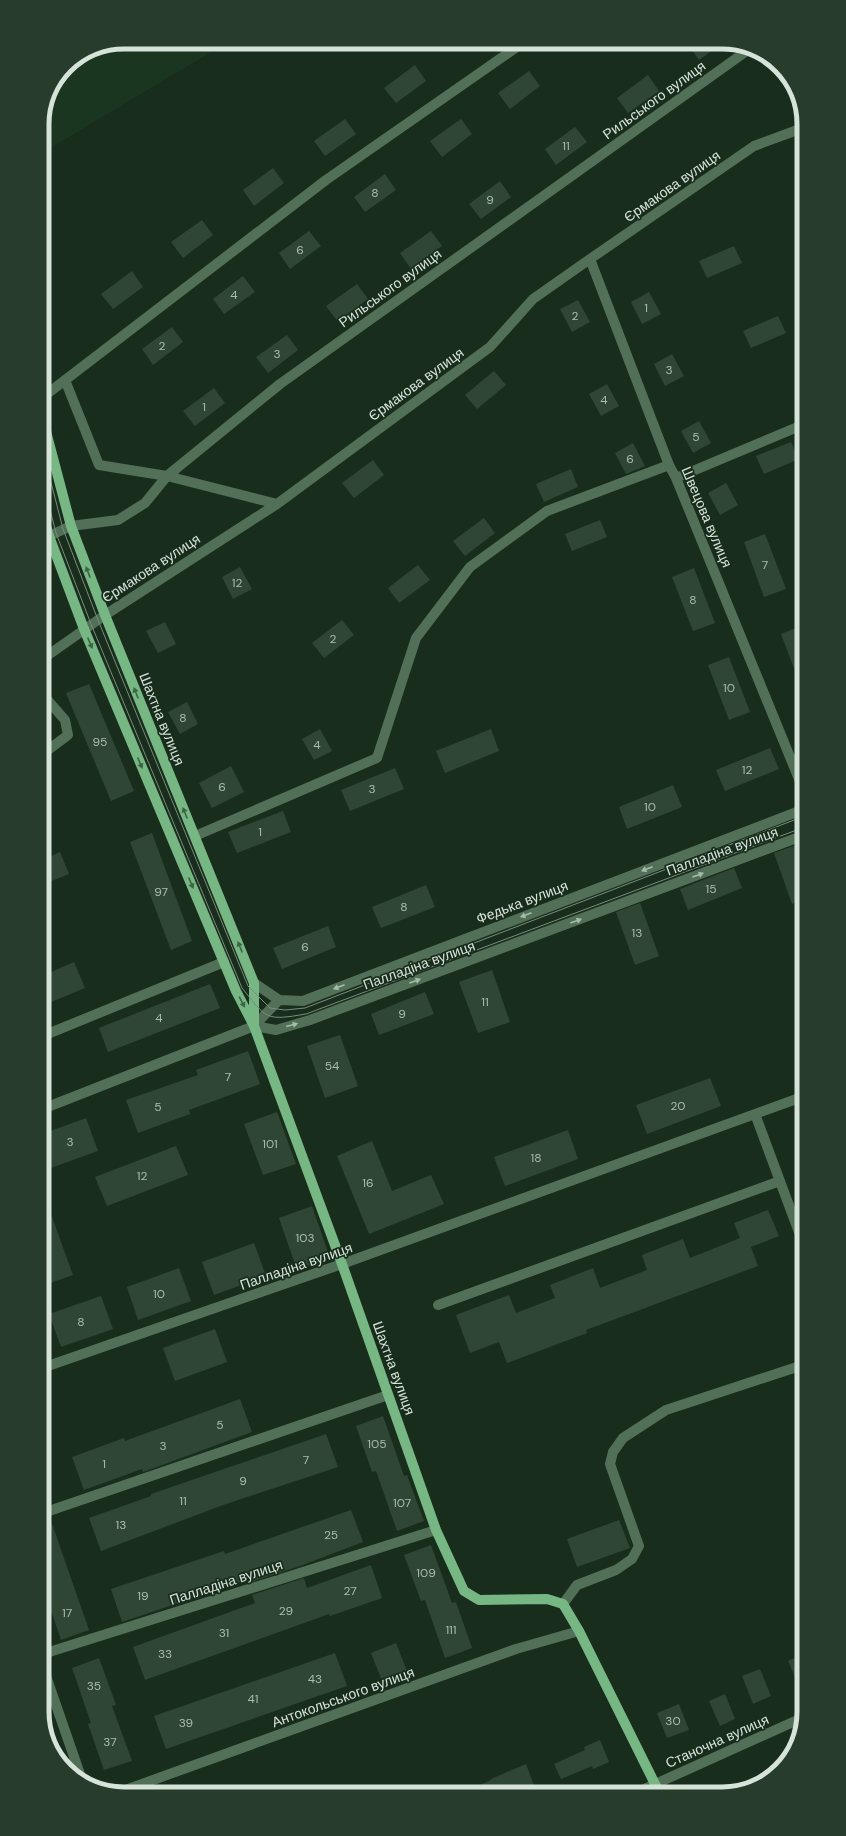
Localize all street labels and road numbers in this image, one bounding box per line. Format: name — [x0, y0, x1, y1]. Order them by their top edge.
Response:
street label: Рильського вулиця — [599, 57, 709, 143]
street label: Єрмакова вулиця — [620, 146, 724, 226]
street label: Рильського вулиця — [335, 245, 445, 331]
street label: Єрмакова вулиця — [365, 343, 467, 425]
street label: Швецова вулиця — [678, 464, 736, 570]
street label: Єрмакова вулиця — [98, 530, 204, 606]
street label: Шахтна вулиця — [135, 670, 189, 768]
street label: Палладіна вулиця — [664, 822, 780, 880]
street label: Федька вулиця — [474, 876, 570, 928]
street label: Палладіна вулиця — [361, 936, 477, 994]
street label: Палладіна вулиця — [237, 1238, 355, 1294]
street label: Шахтна вулиця — [369, 1319, 419, 1417]
street label: Палладіна вулиця — [167, 1555, 285, 1609]
street label: Антокольського вулиця — [269, 1663, 417, 1731]
street label: Станочна вулиця — [662, 1710, 772, 1772]

